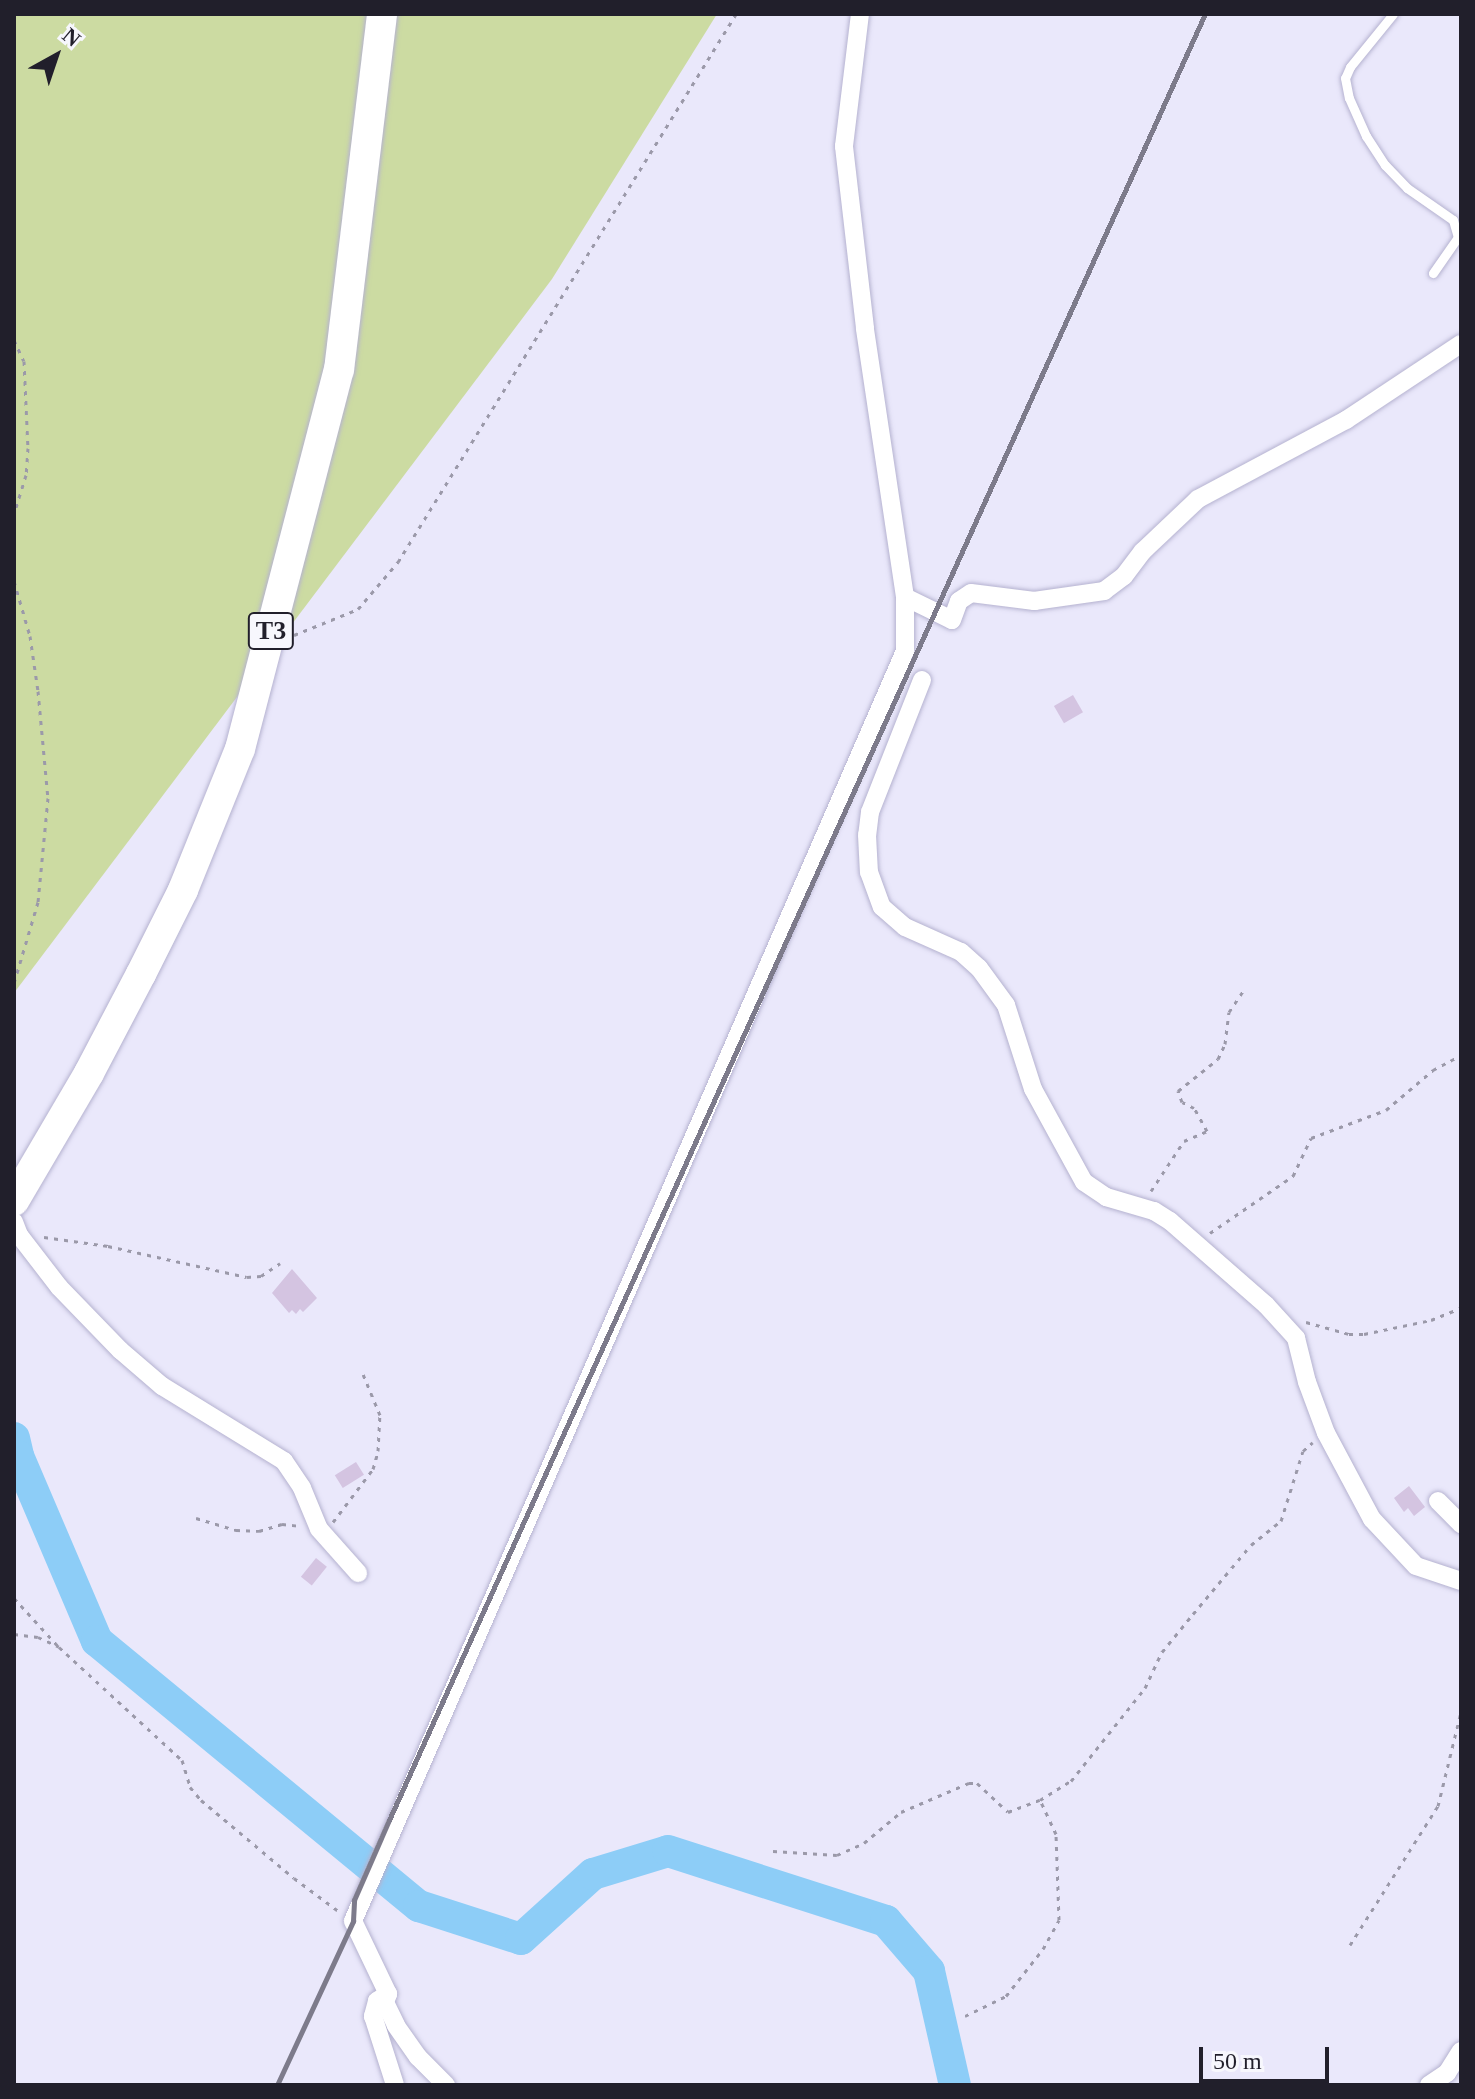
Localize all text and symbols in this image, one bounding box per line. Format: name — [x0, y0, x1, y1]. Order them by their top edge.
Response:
north arrow — [16, 16, 96, 96]
text: N — [58, 23, 86, 52]
road number: T3 — [247, 609, 295, 653]
scale bar — [1203, 2031, 1333, 2081]
text: 50 m — [1213, 2048, 1262, 2074]

